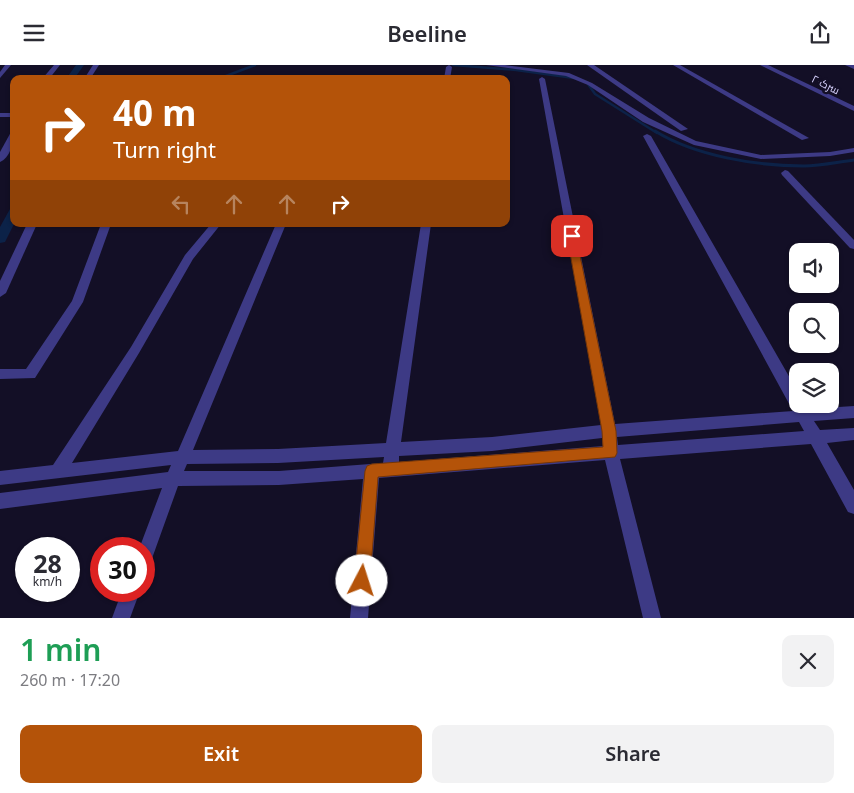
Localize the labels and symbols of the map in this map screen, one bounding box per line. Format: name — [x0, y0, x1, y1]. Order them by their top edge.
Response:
street label: سرک۲۰ — [809, 71, 843, 97]
pin — [551, 215, 593, 257]
speed limit sign: 30 — [90, 537, 155, 602]
position arrow — [335, 554, 387, 606]

